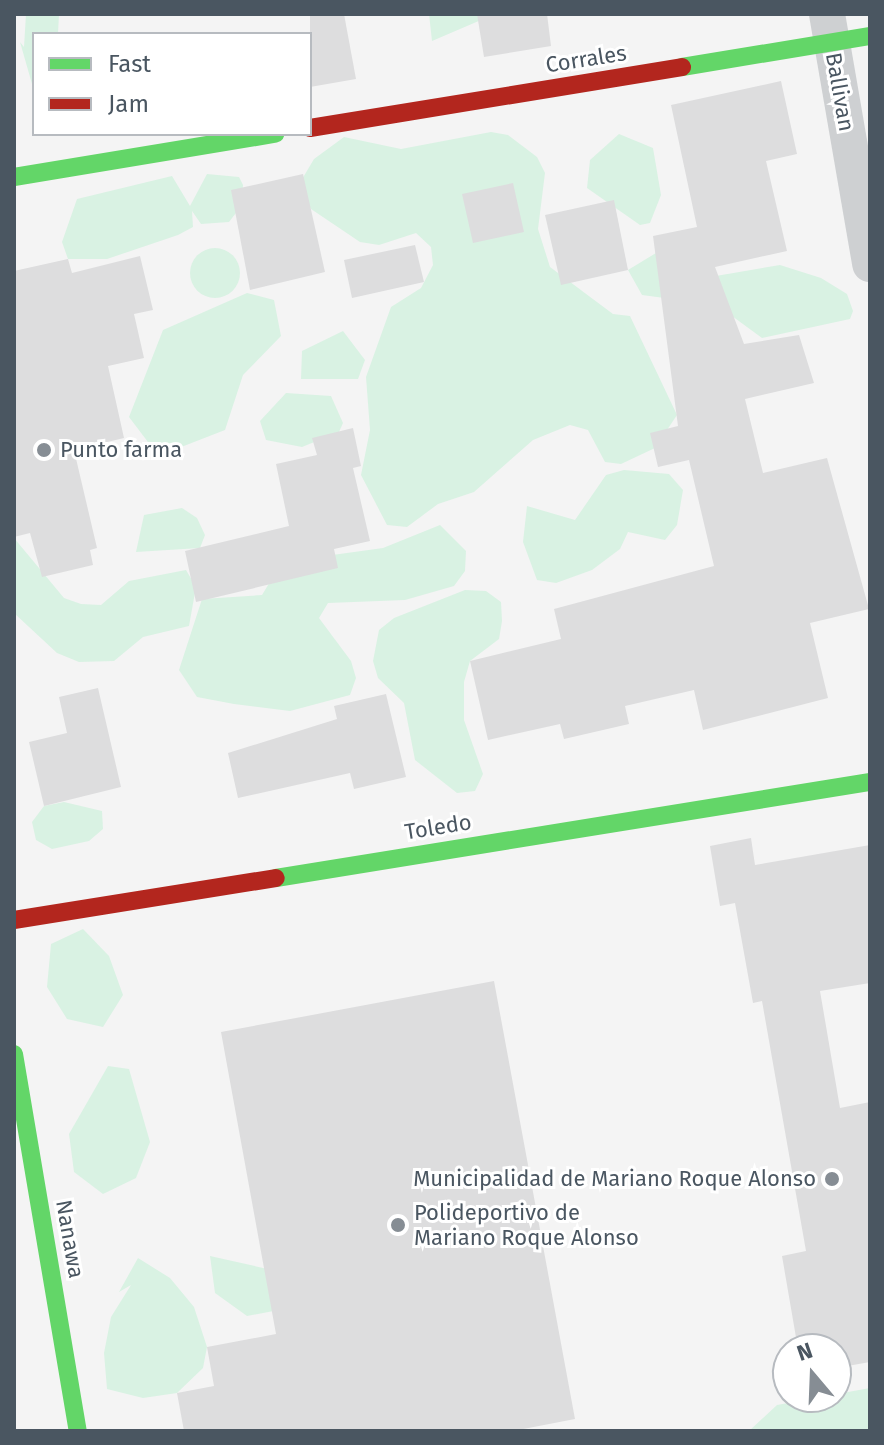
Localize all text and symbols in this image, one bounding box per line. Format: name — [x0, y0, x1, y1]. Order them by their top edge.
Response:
legend — [32, 32, 312, 136]
street label: Corrales — [544, 40, 628, 78]
text: Fast — [108, 50, 151, 78]
street label: Ballivan — [820, 51, 860, 133]
text: Jam — [108, 90, 149, 118]
place label: Punto farma — [60, 437, 182, 463]
marker: Punto farma — [35, 441, 53, 459]
street label: Toledo — [403, 809, 473, 845]
place label: Municipalidad de Mariano Roque Alonso — [413, 1166, 816, 1192]
marker: Municipalidad de Mariano Roque Alonso — [823, 1170, 841, 1188]
street label: Nanawa — [50, 1198, 90, 1280]
place label: Polideportivo de Mariano Roque Alonso — [414, 1199, 639, 1250]
marker: Polideportivo de Mariano Roque Alonso — [389, 1216, 407, 1234]
north arrow — [772, 1333, 852, 1413]
text: N — [793, 1337, 816, 1367]

